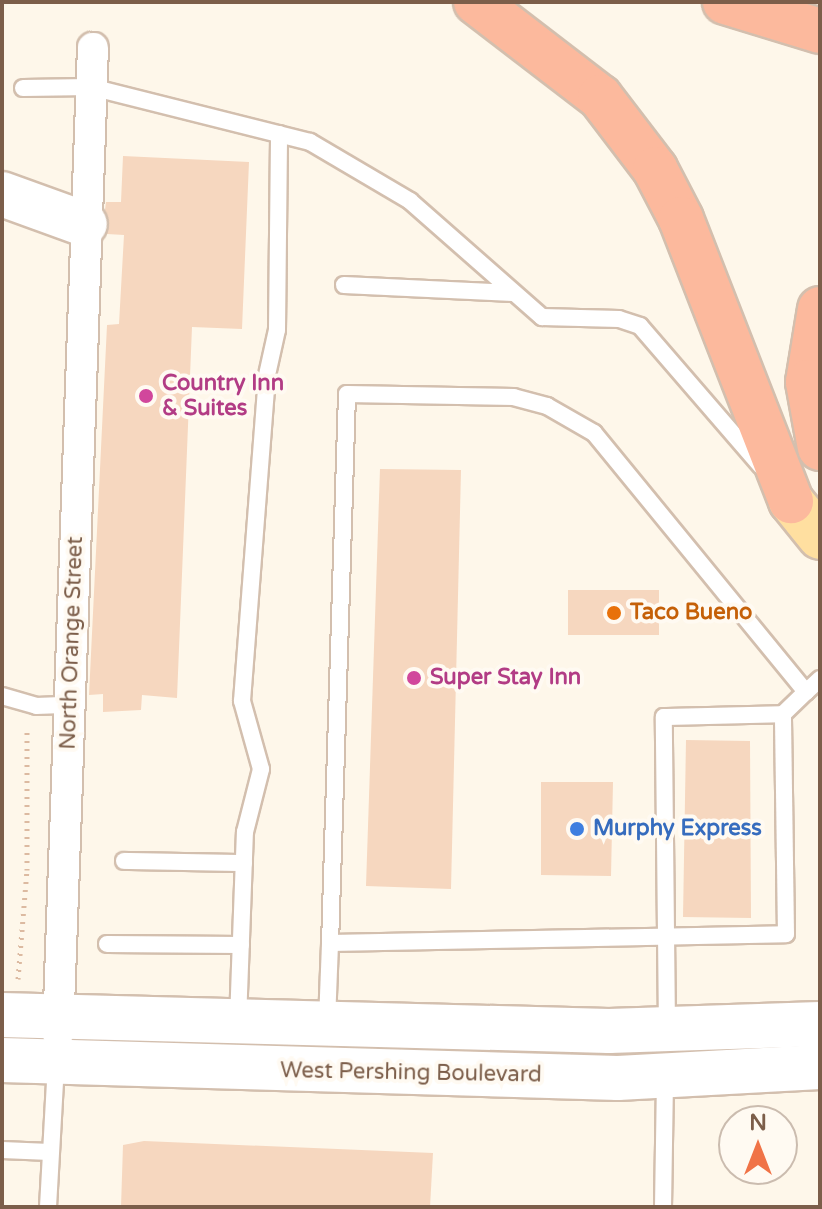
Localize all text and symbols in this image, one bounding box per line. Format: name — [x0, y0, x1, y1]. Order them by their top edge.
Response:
place label: Country Inn & Suites — [162, 370, 284, 422]
marker: Country Inn & Suites — [137, 387, 155, 405]
street label: North Orange Street — [55, 536, 89, 750]
place label: Taco Bueno — [630, 600, 752, 626]
marker: Taco Bueno — [605, 604, 623, 622]
place label: Super Stay Inn — [430, 665, 581, 691]
marker: Super Stay Inn — [405, 669, 423, 687]
place label: Murphy Express — [593, 816, 762, 842]
marker: Murphy Express — [568, 820, 586, 838]
street label: West Pershing Boulevard — [280, 1058, 542, 1088]
north arrow — [718, 1105, 798, 1185]
text: N — [749, 1110, 767, 1136]

